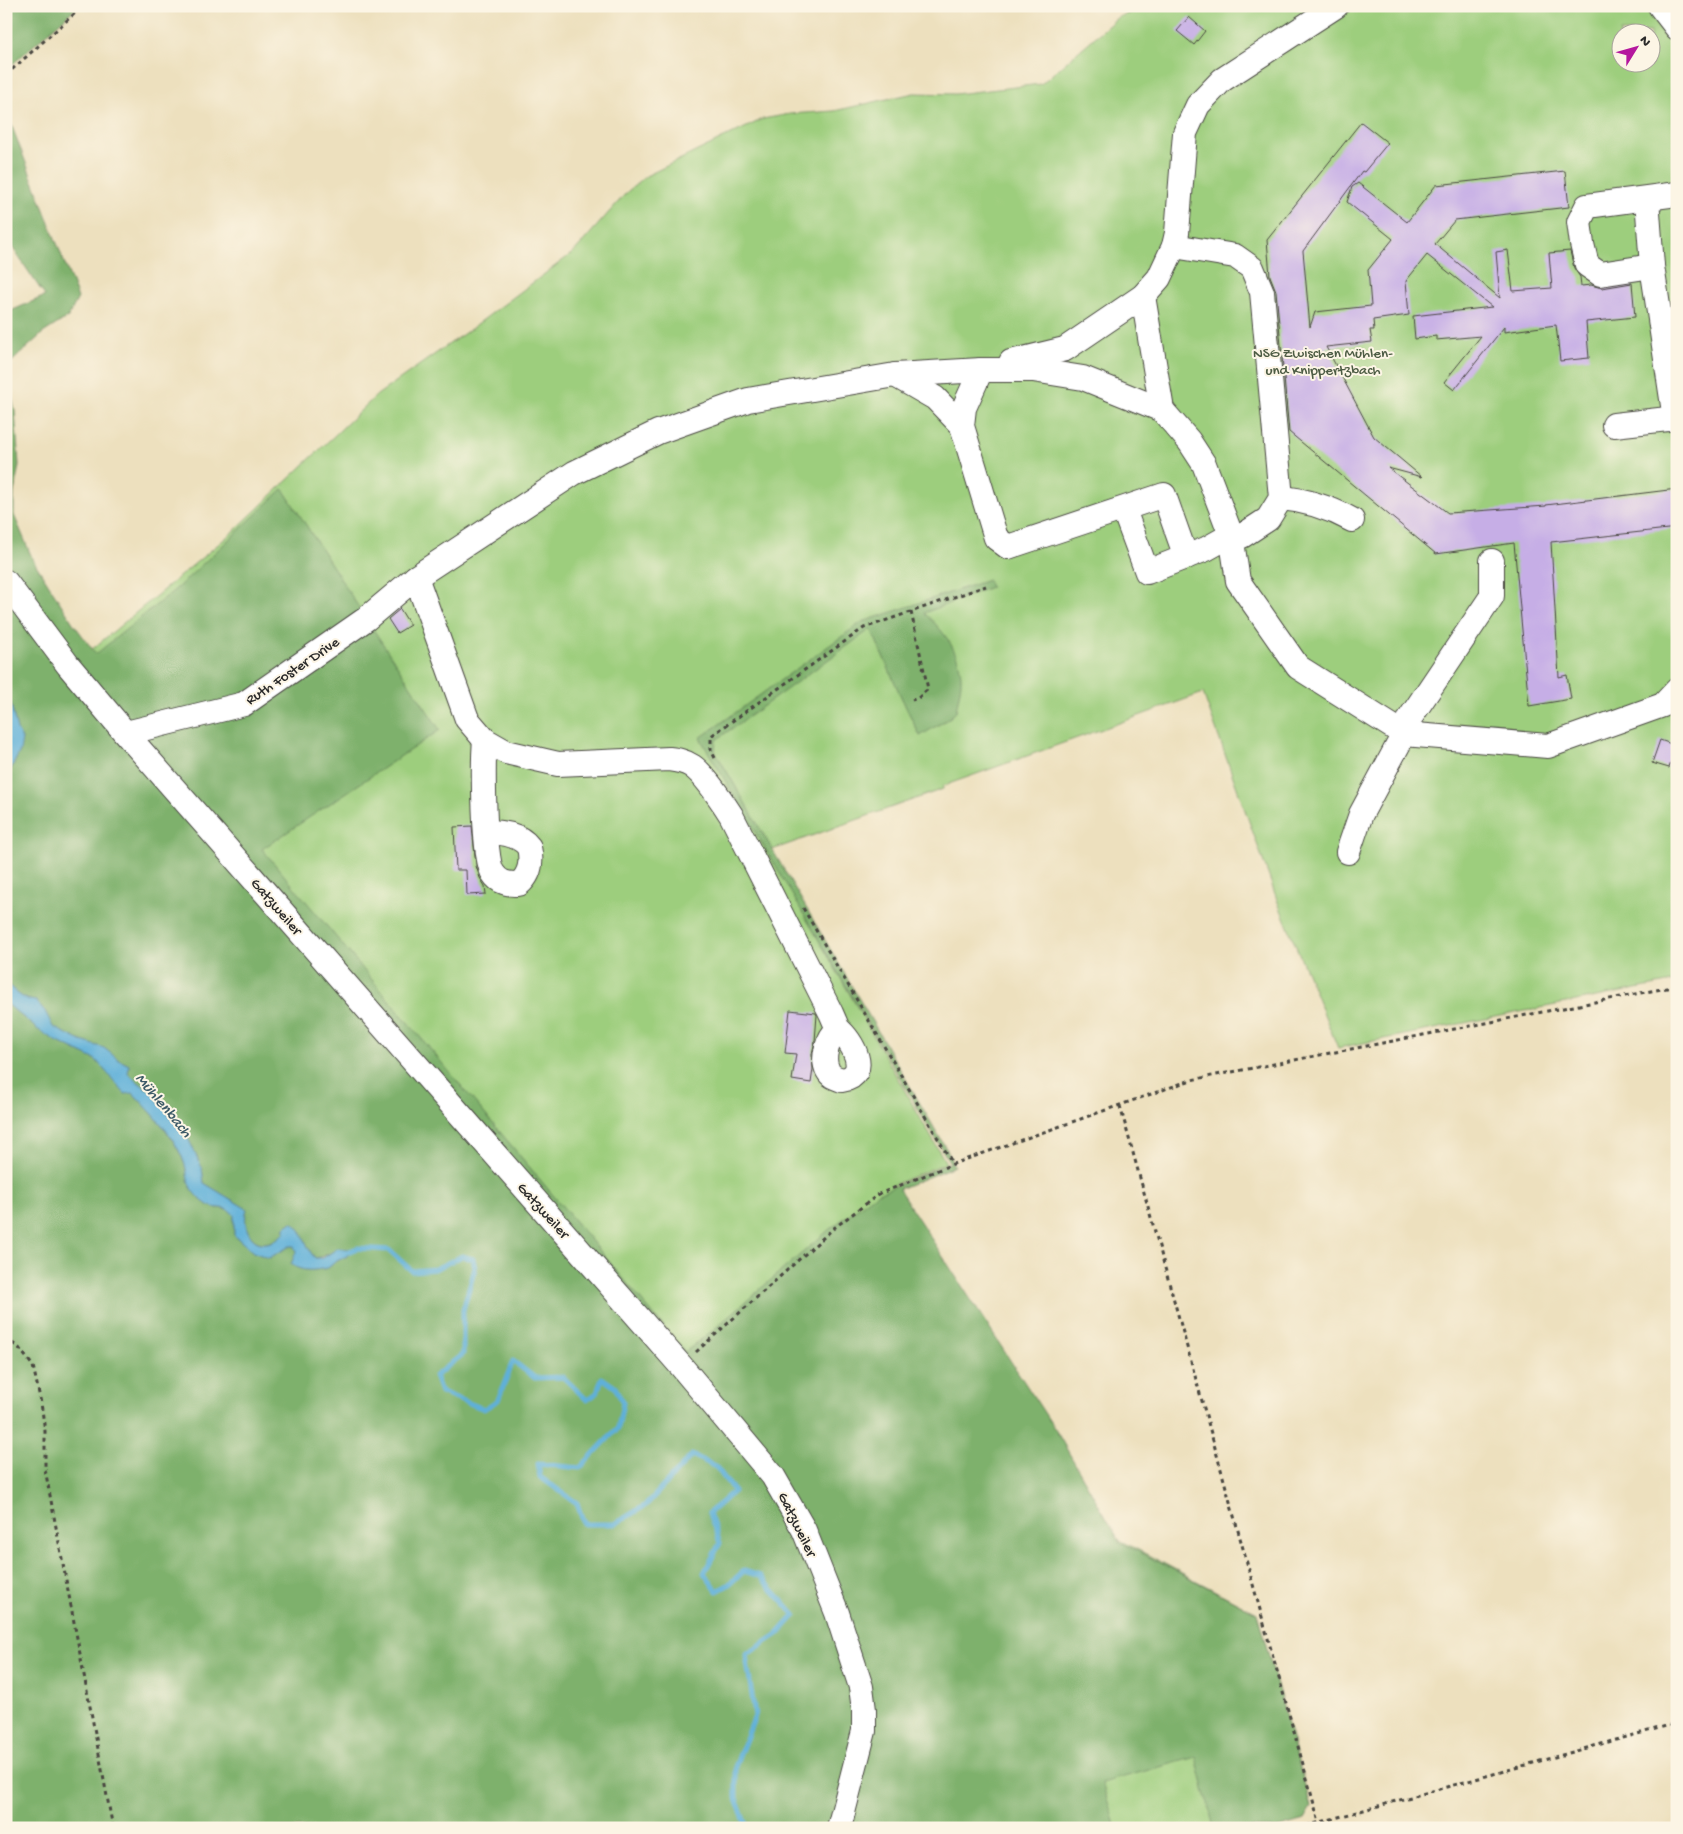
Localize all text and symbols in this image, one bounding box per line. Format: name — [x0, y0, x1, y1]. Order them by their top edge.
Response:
north arrow — [1610, 22, 1660, 72]
text: N — [1635, 33, 1654, 50]
park label: NSG Zwischen Mühlen- und Knippertzbach — [1253, 345, 1393, 380]
street label: Ruth Foster Drive — [243, 634, 344, 710]
street label: Gatzweiler — [246, 875, 306, 941]
water label: Mühlenbach — [130, 1070, 195, 1143]
street label: Gatzweiler — [513, 1179, 574, 1244]
street label: Gatzweiler — [773, 1490, 820, 1562]

